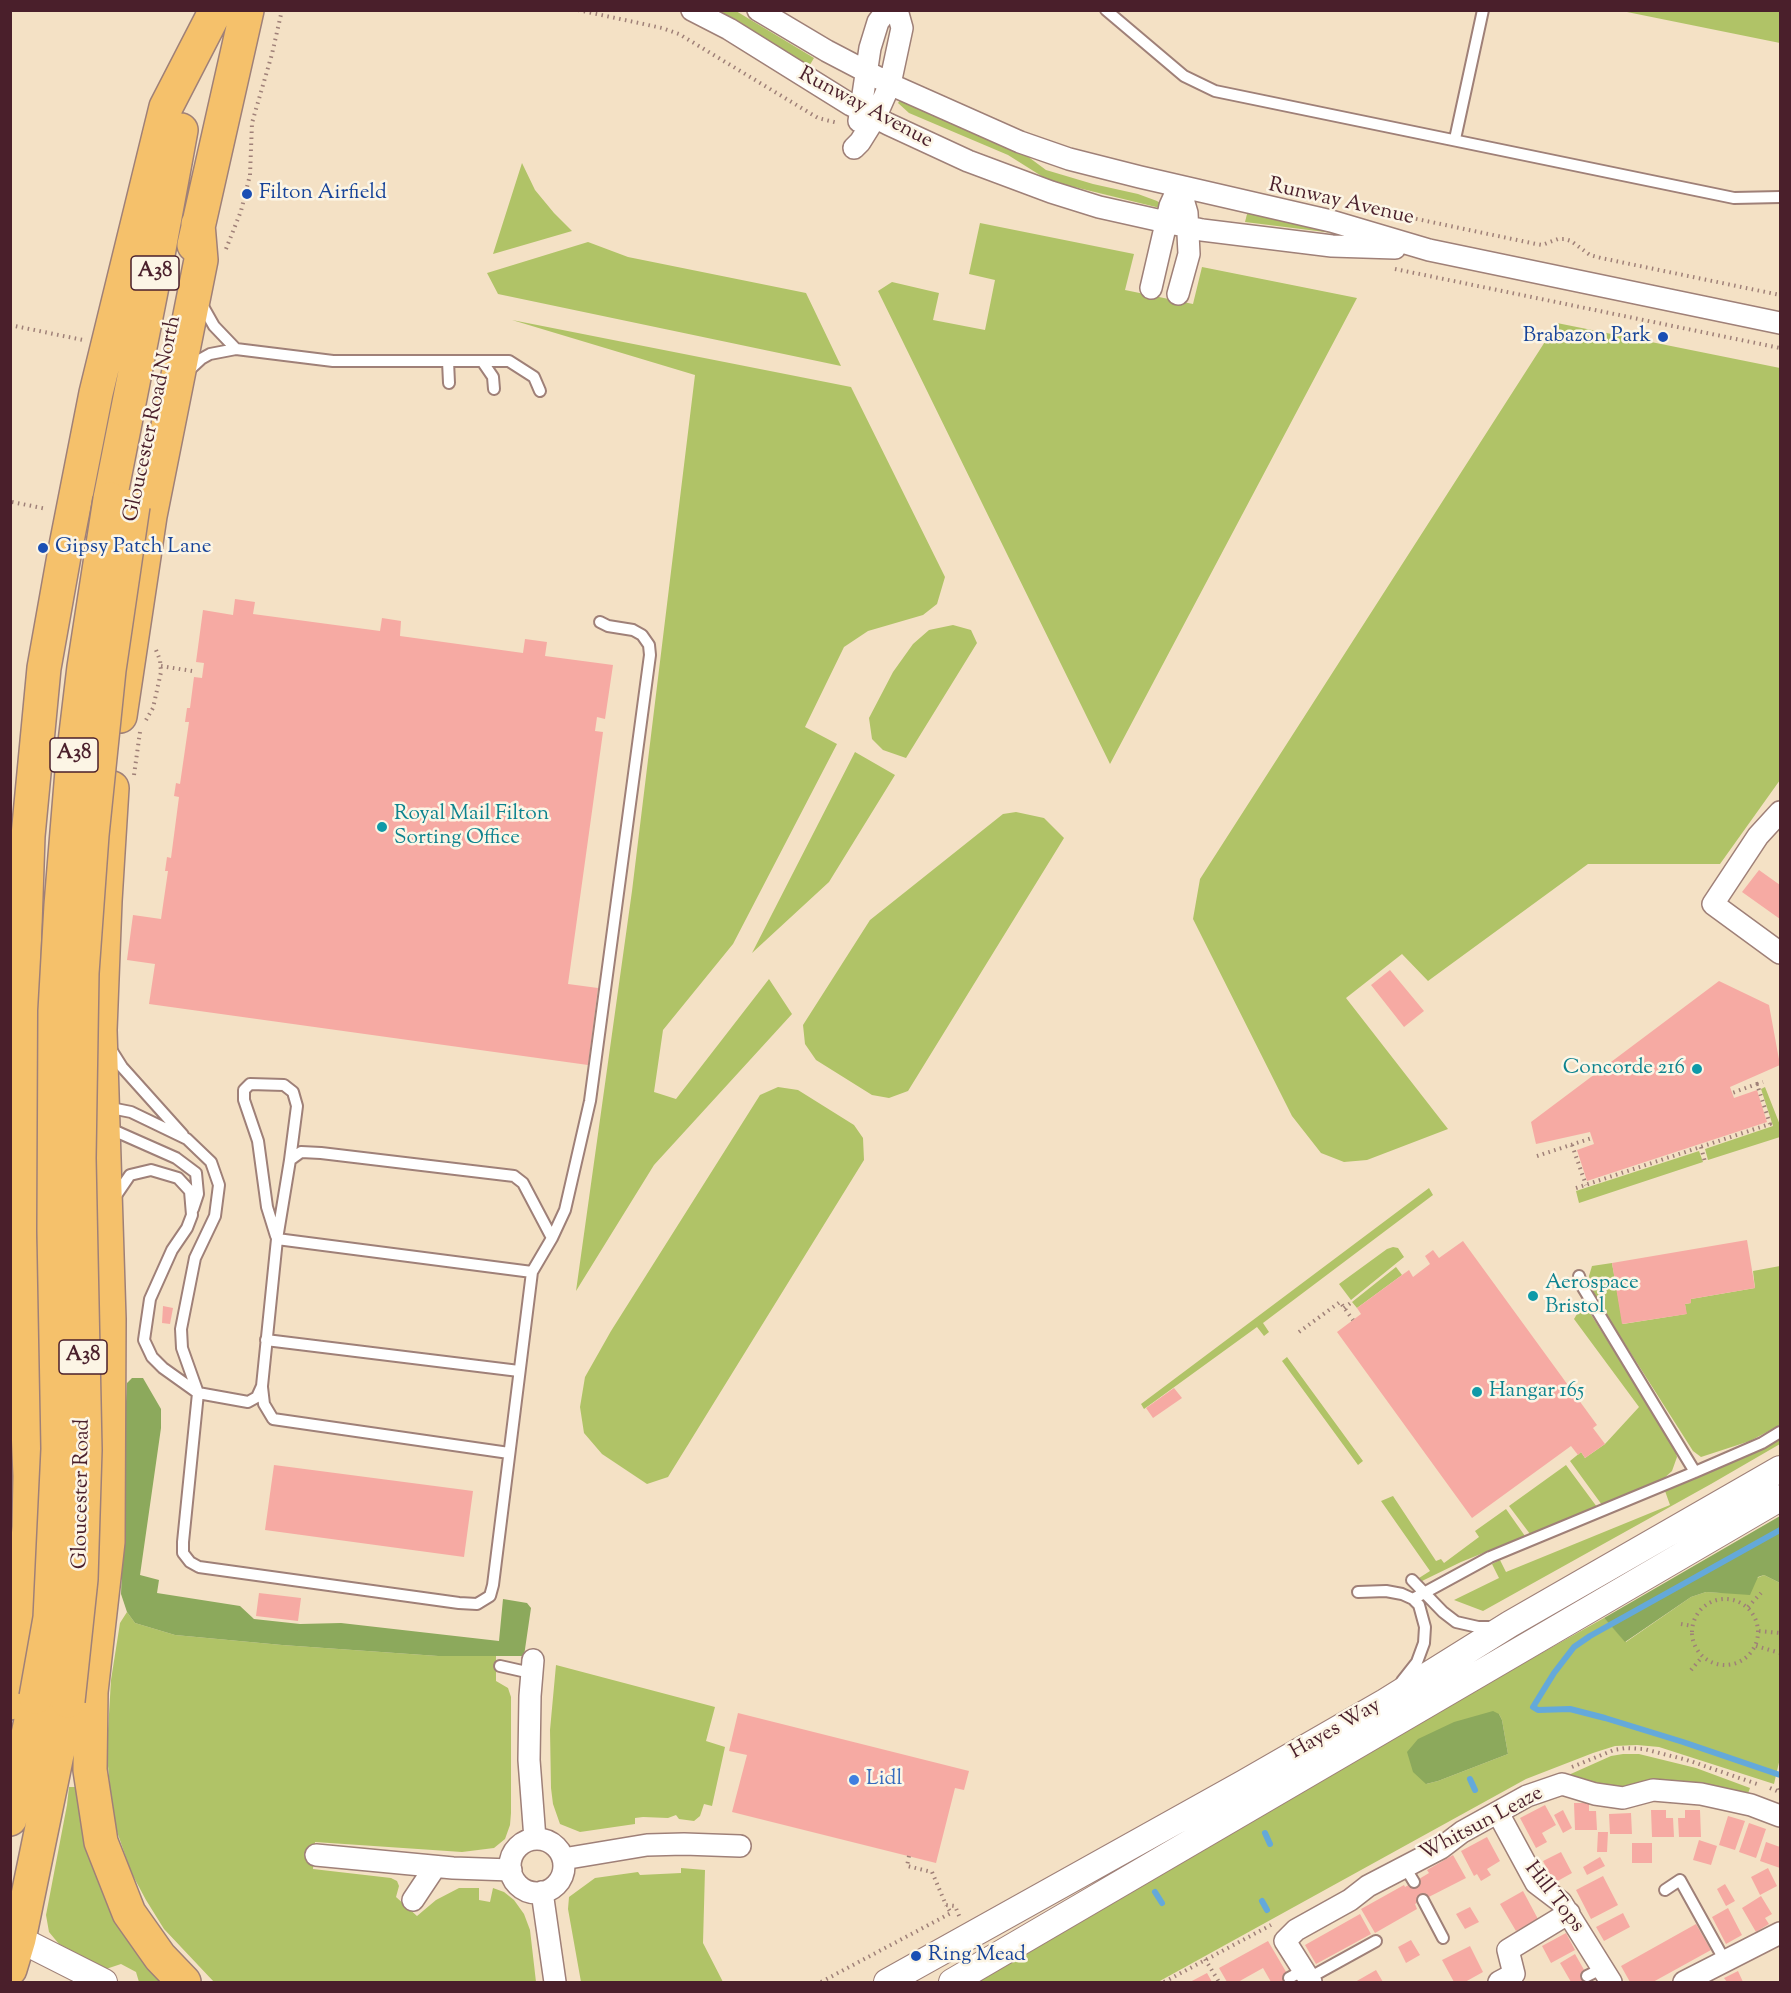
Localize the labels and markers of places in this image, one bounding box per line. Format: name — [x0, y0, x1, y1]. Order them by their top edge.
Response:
place label: Filton Airfield — [259, 181, 387, 207]
marker: Filton Airfield — [240, 187, 254, 201]
place label: Brabazon Park — [1523, 324, 1651, 350]
marker: Brabazon Park — [1656, 330, 1670, 344]
place label: Gipsy Patch Lane — [55, 535, 212, 561]
marker: Gipsy Patch Lane — [36, 541, 50, 555]
place label: Royal Mail Filton Sorting Office — [394, 802, 549, 852]
marker: Royal Mail Filton Sorting Office — [375, 820, 389, 834]
place label: Concorde 216 — [1563, 1056, 1685, 1082]
marker: Concorde 216 — [1690, 1062, 1704, 1076]
place label: Aerospace Bristol — [1545, 1271, 1639, 1321]
marker: Aerospace Bristol — [1526, 1289, 1540, 1303]
place label: Hangar 165 — [1489, 1379, 1584, 1405]
marker: Hangar 165 — [1470, 1385, 1484, 1399]
place label: Lidl — [866, 1767, 902, 1793]
marker: Lidl — [847, 1773, 861, 1787]
place label: Ring Mead — [928, 1943, 1026, 1969]
marker: Ring Mead — [909, 1949, 923, 1963]

